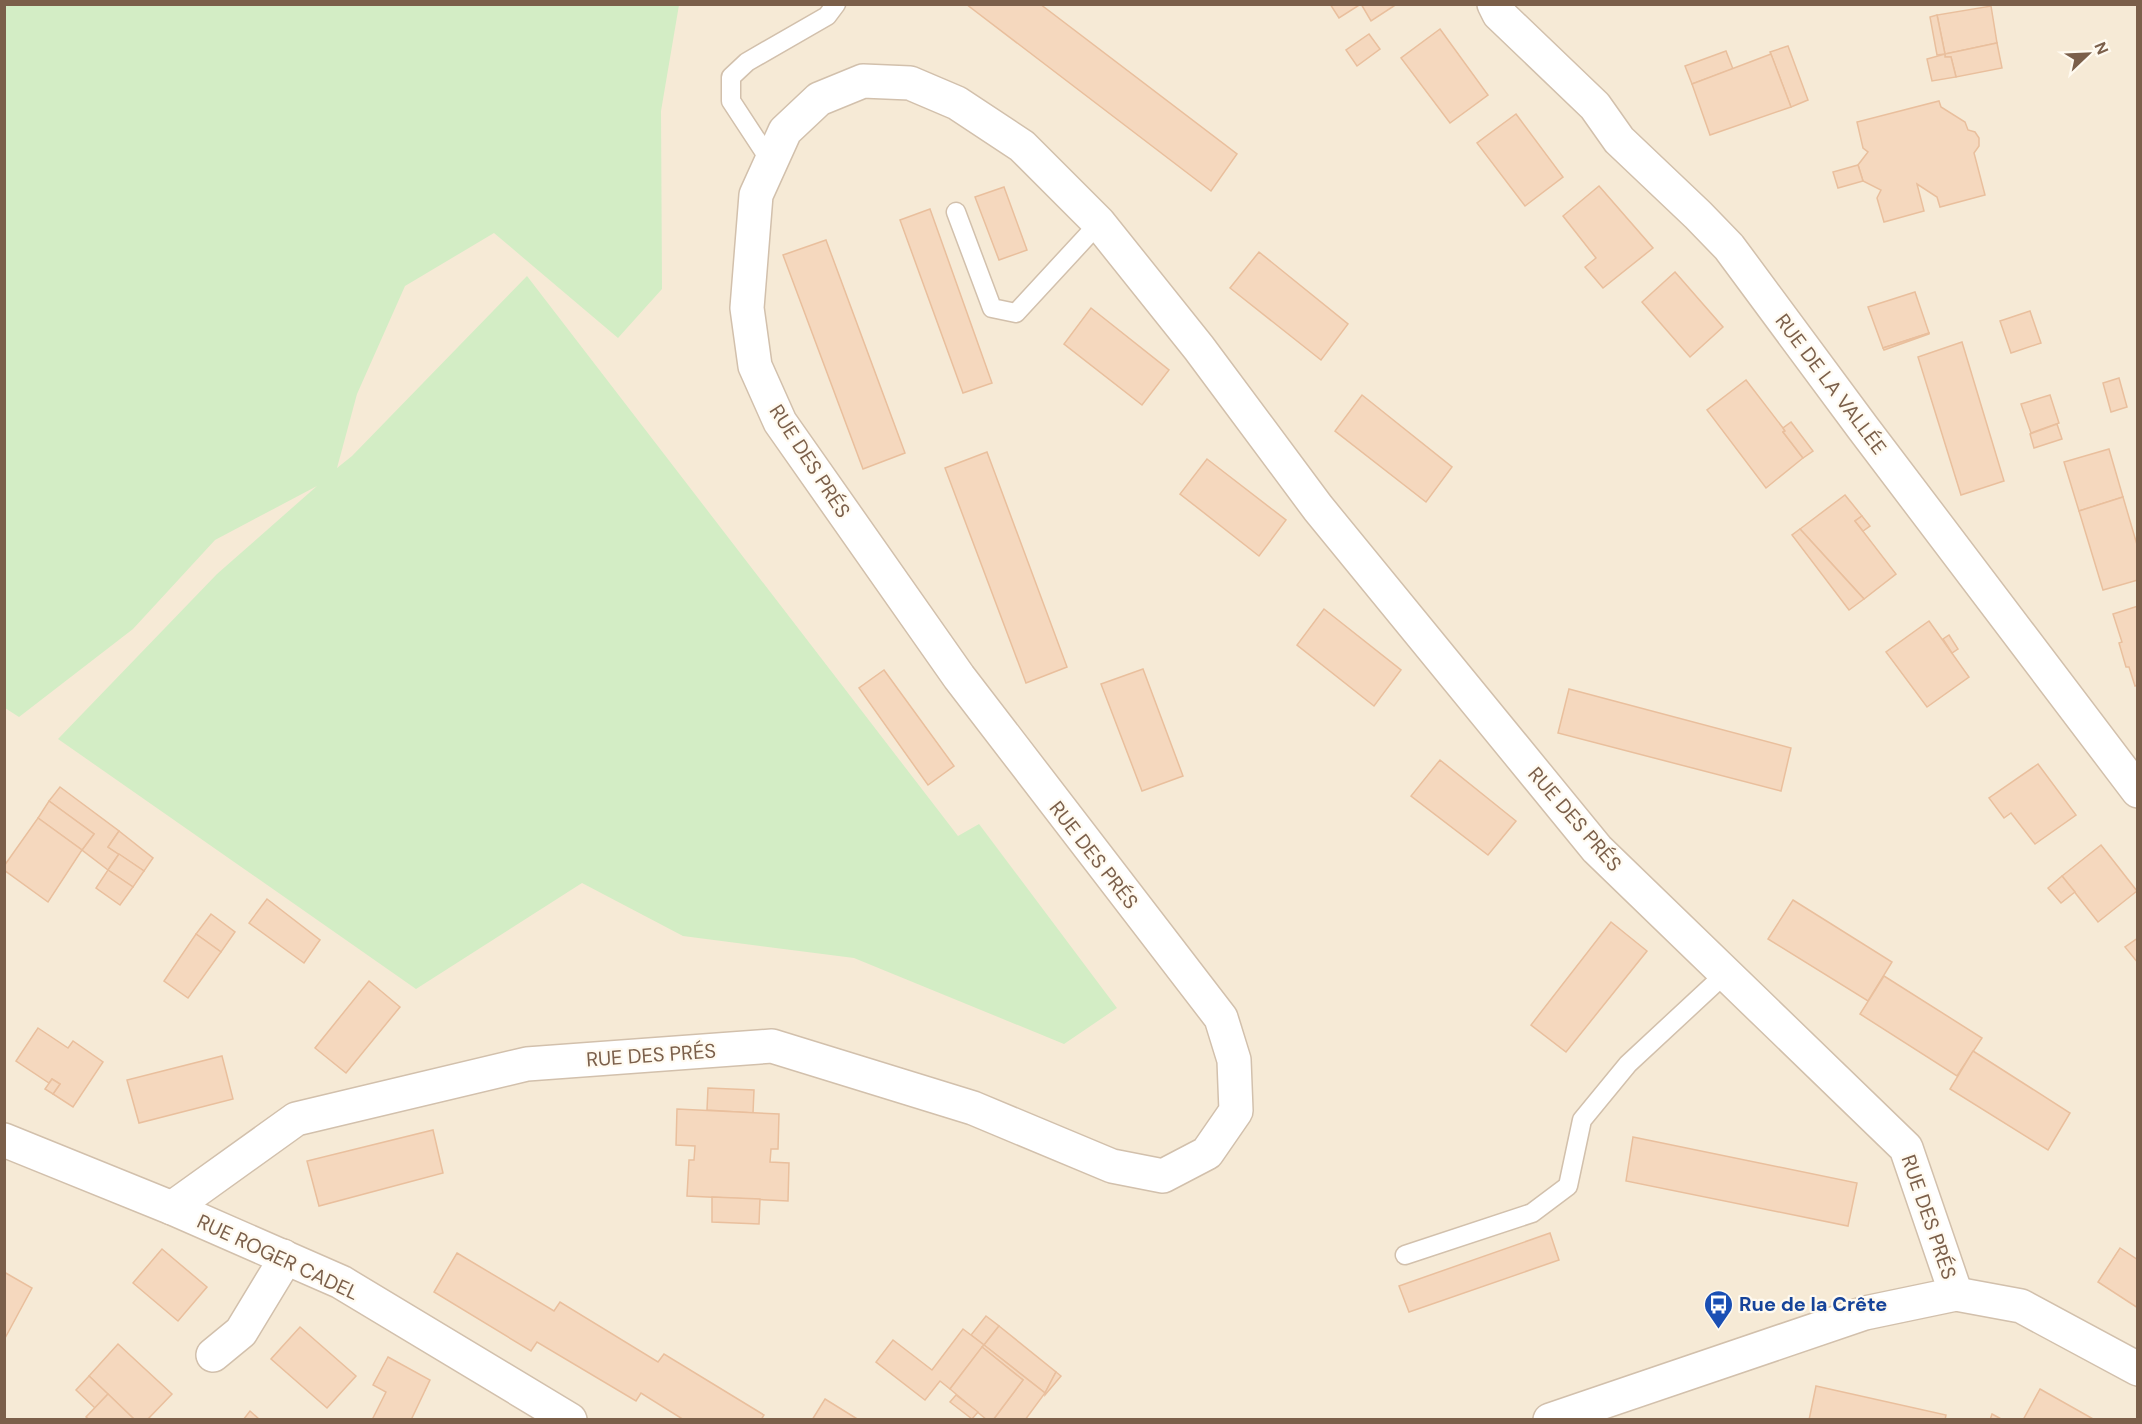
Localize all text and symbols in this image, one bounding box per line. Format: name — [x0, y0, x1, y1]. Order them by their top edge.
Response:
north arrow — [2058, 24, 2118, 84]
text: N — [2089, 39, 2113, 58]
street label: RUE DE LA VALLÉE — [1770, 308, 1892, 460]
street label: RUE DES PRÉS — [764, 399, 856, 523]
street label: RUE DES PRÉS — [1523, 761, 1627, 877]
street label: RUE DES PRÉS — [1044, 796, 1144, 914]
street label: RUE DES PRÉS — [585, 1037, 717, 1073]
street label: RUE DES PRÉS — [1896, 1151, 1962, 1283]
street label: RUE ROGER CADEL — [193, 1208, 363, 1306]
bus stop icon: Rue de la Crête — [1702, 1288, 1734, 1330]
place label: Rue de la Crête — [1739, 1291, 1887, 1317]

